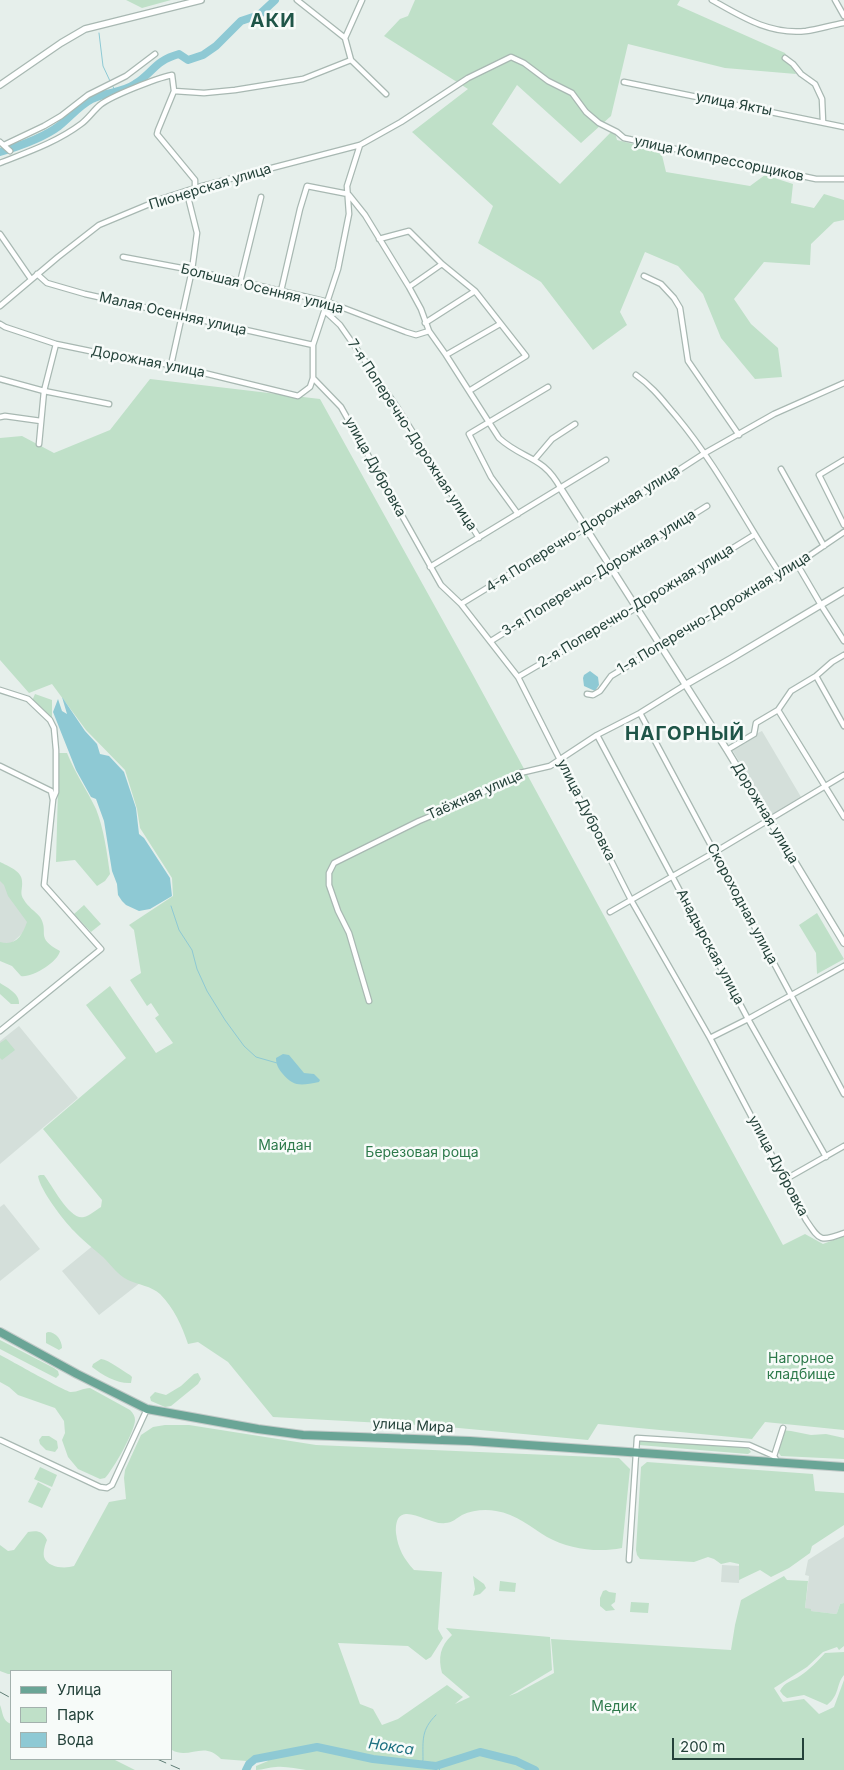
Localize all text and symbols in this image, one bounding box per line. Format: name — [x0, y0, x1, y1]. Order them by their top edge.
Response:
district label: АКИ — [250, 10, 296, 32]
street label: улица Якты — [694, 88, 774, 120]
street label: улица Компрессорщиков — [633, 133, 805, 185]
street label: Пионерская улица — [147, 160, 273, 214]
street label: Большая Осенняя улица — [179, 261, 345, 317]
street label: Малая Осенняя улица — [98, 289, 248, 339]
street label: 7-я Поперечно-Дорожная улица — [344, 336, 480, 534]
street label: Дорожная улица — [90, 343, 206, 381]
street label: улица Дубровка — [341, 414, 409, 520]
street label: 4-я Поперечно-Дорожная улица — [483, 462, 683, 596]
street label: 3-я Поперечно-Дорожная улица — [499, 506, 699, 640]
street label: 2-я Поперечно-Дорожная улица — [535, 541, 737, 671]
street label: 1-я Поперечно-Дорожная улица — [614, 548, 814, 678]
district label: НАГОРНЫЙ — [624, 723, 746, 745]
street label: улица Дубровка — [553, 756, 619, 864]
street label: Дорожная улица — [728, 759, 802, 867]
street label: Таёжная улица — [425, 766, 525, 824]
street label: Скороходная улица — [703, 841, 781, 967]
street label: Анадырская улица — [672, 886, 748, 1008]
street label: улица Дубровка — [744, 1113, 812, 1219]
park label: Майдан — [258, 1138, 312, 1154]
park label: Березовая роща — [365, 1145, 479, 1161]
park label: Нагорное кладбище — [767, 1351, 835, 1384]
street label: улица Мира — [372, 1415, 454, 1437]
legend — [10, 1670, 172, 1760]
text: Улица — [57, 1680, 101, 1699]
park label: Медик — [591, 1699, 637, 1715]
text: Парк — [57, 1705, 94, 1724]
scale bar — [674, 1728, 806, 1760]
text: Вода — [57, 1730, 94, 1749]
water label: Нокса — [367, 1735, 415, 1759]
text: 200 m — [680, 1737, 725, 1756]

